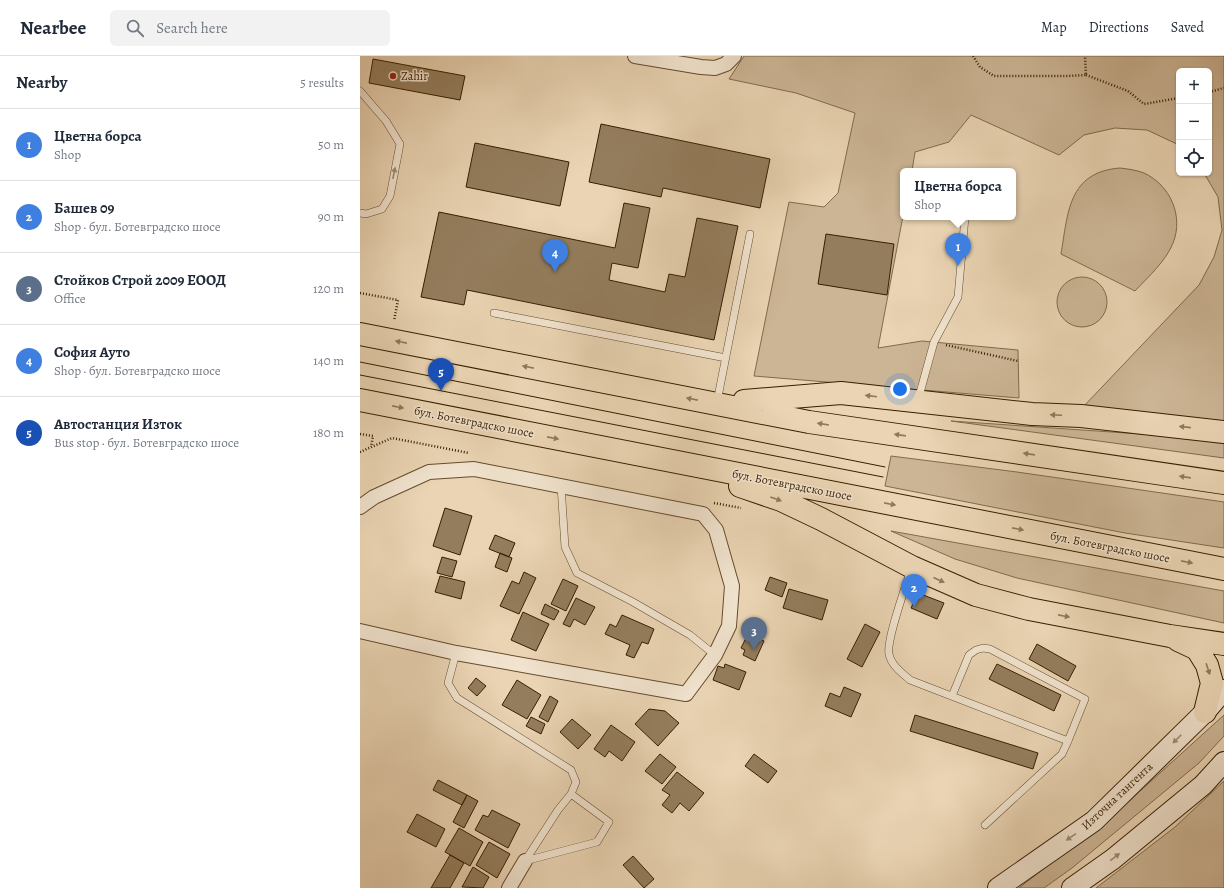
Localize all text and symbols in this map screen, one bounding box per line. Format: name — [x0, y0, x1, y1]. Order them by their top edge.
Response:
search box — [110, 10, 390, 46]
text: Nearbee — [20, 15, 86, 41]
icon: search — [124, 17, 146, 39]
text: Search here — [156, 18, 228, 38]
text: Map — [1041, 18, 1067, 37]
text: Directions — [1089, 18, 1149, 37]
text: Saved — [1171, 18, 1204, 37]
place label: Zahir — [401, 68, 428, 84]
map controls — [1176, 68, 1212, 176]
button: + — [1176, 68, 1212, 104]
text: Nearby — [16, 71, 67, 94]
marker: Zahir — [388, 71, 398, 81]
text: 5 results — [300, 74, 344, 91]
button: − — [1176, 104, 1212, 140]
text: Цветна борса — [54, 126, 142, 146]
text: 1 — [27, 136, 31, 153]
text: 50 m — [318, 136, 344, 153]
button: locate — [1176, 140, 1212, 176]
text: Shop — [54, 146, 81, 163]
one-way arrow — [392, 167, 398, 179]
popup — [900, 168, 1016, 220]
text: Цветна борса — [914, 176, 1002, 196]
text: Shop — [914, 196, 941, 213]
text: Башев 09 — [54, 198, 114, 218]
text: 2 — [26, 208, 32, 225]
text: 90 m — [318, 208, 344, 225]
text: Shop · бул. Ботевградско шосе — [54, 218, 221, 235]
pin: 1 — [945, 233, 971, 266]
pin: 4 — [542, 239, 568, 272]
text: Стойков Строй 2009 ЕООД — [54, 270, 226, 290]
text: 3 — [26, 280, 32, 297]
text: 120 m — [313, 280, 344, 297]
text: Office — [54, 290, 86, 307]
one-way arrow — [394, 339, 407, 345]
text: София Ауто — [54, 342, 130, 362]
text: 4 — [26, 352, 32, 369]
text: 140 m — [313, 352, 344, 369]
pin: 5 — [428, 358, 454, 391]
text: Shop · бул. Ботевградско шосе — [54, 362, 221, 379]
one-way arrow — [522, 363, 534, 369]
your location — [890, 379, 910, 399]
one-way arrow — [865, 393, 877, 400]
one-way arrow — [685, 395, 698, 401]
street label: бул. Ботевградско шосе — [413, 403, 535, 441]
one-way arrow — [392, 405, 404, 411]
one-way arrow — [1050, 411, 1062, 418]
text: Автостанция Изток — [54, 414, 182, 434]
one-way arrow — [817, 421, 830, 427]
text: 5 — [26, 424, 32, 441]
text: 180 m — [313, 424, 344, 441]
one-way arrow — [1179, 424, 1191, 430]
one-way arrow — [894, 432, 907, 438]
text: Bus stop · бул. Ботевградско шосе — [54, 434, 239, 451]
one-way arrow — [547, 435, 559, 441]
one-way arrow — [1023, 451, 1035, 457]
street label: бул. Ботевградско шосе — [731, 466, 853, 504]
one-way arrow — [1179, 474, 1191, 480]
one-way arrow — [771, 496, 783, 502]
one-way arrow — [884, 502, 896, 508]
one-way arrow — [1012, 526, 1024, 532]
street label: бул. Ботевградско шосе — [1049, 528, 1171, 566]
one-way arrow — [1181, 559, 1193, 565]
pin: 2 — [901, 574, 927, 607]
one-way arrow — [934, 577, 945, 583]
one-way arrow — [1057, 613, 1070, 619]
pin: 3 — [741, 617, 767, 650]
one-way arrow — [1205, 663, 1211, 675]
one-way arrow — [1172, 734, 1182, 744]
street label: Източна тангента — [1078, 758, 1157, 833]
one-way arrow — [1066, 833, 1076, 841]
one-way arrow — [1110, 853, 1121, 861]

